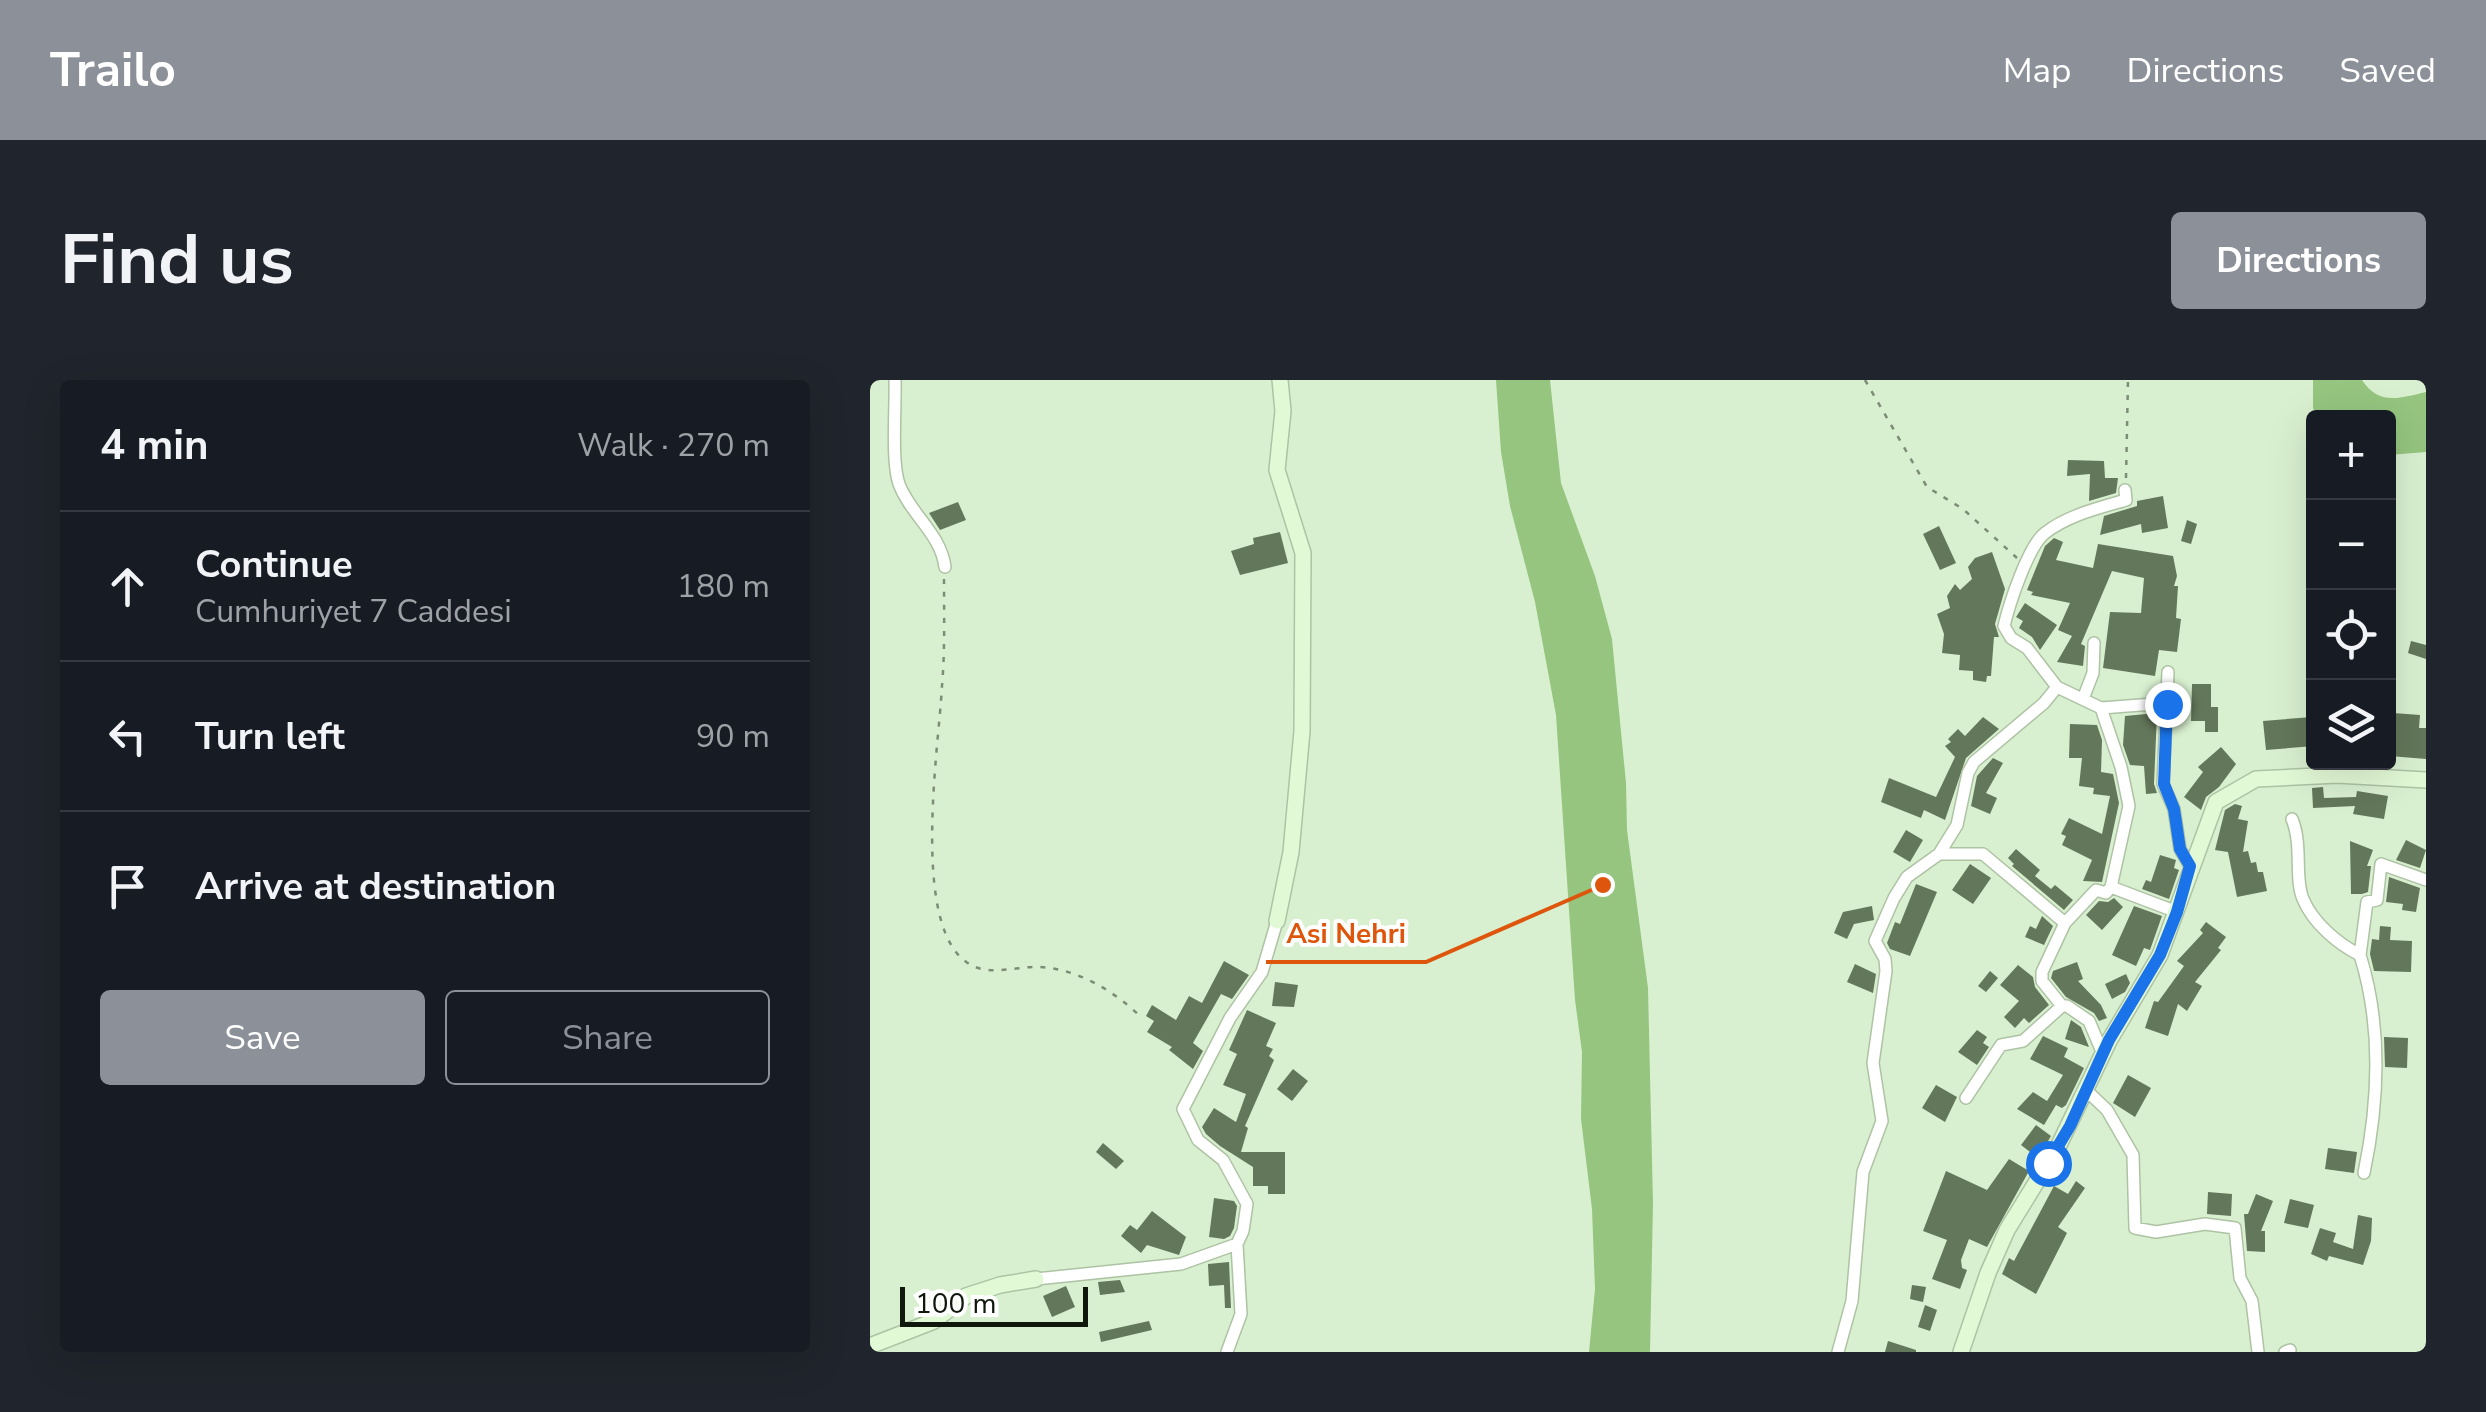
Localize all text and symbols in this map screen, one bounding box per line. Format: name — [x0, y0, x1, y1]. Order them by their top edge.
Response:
text: Trailo — [50, 37, 176, 103]
text: Map — [2003, 47, 2072, 94]
text: Directions — [2127, 47, 2284, 94]
text: Saved — [2339, 47, 2436, 94]
text: Find us — [60, 212, 294, 308]
button: Directions — [2171, 212, 2426, 309]
map controls — [2306, 410, 2396, 770]
button: + — [2306, 410, 2396, 500]
text: 4 min — [100, 417, 209, 474]
text: Walk · 270 m — [577, 424, 770, 467]
button: − — [2306, 500, 2396, 590]
text: Continue — [195, 539, 353, 590]
icon: ahead — [100, 559, 155, 614]
text: 180 m — [677, 565, 770, 608]
text: Cumhuriyet 7 Caddesi — [195, 590, 512, 633]
button: locate — [2306, 590, 2396, 680]
button: layers — [2306, 680, 2396, 770]
route end — [2145, 682, 2191, 728]
icon: left — [100, 709, 155, 764]
text: Turn left — [195, 711, 345, 762]
text: 90 m — [696, 715, 770, 758]
icon: arrive — [100, 859, 155, 914]
text: Arrive at destination — [195, 861, 556, 912]
callout: Asi Nehri — [1266, 904, 1426, 962]
text: Asi Nehri — [1286, 915, 1406, 953]
button: Save — [100, 990, 425, 1085]
button: Share — [445, 990, 770, 1085]
route start — [2026, 1141, 2072, 1187]
scale bar — [900, 1282, 1088, 1326]
text: 100 m — [915, 1285, 997, 1323]

